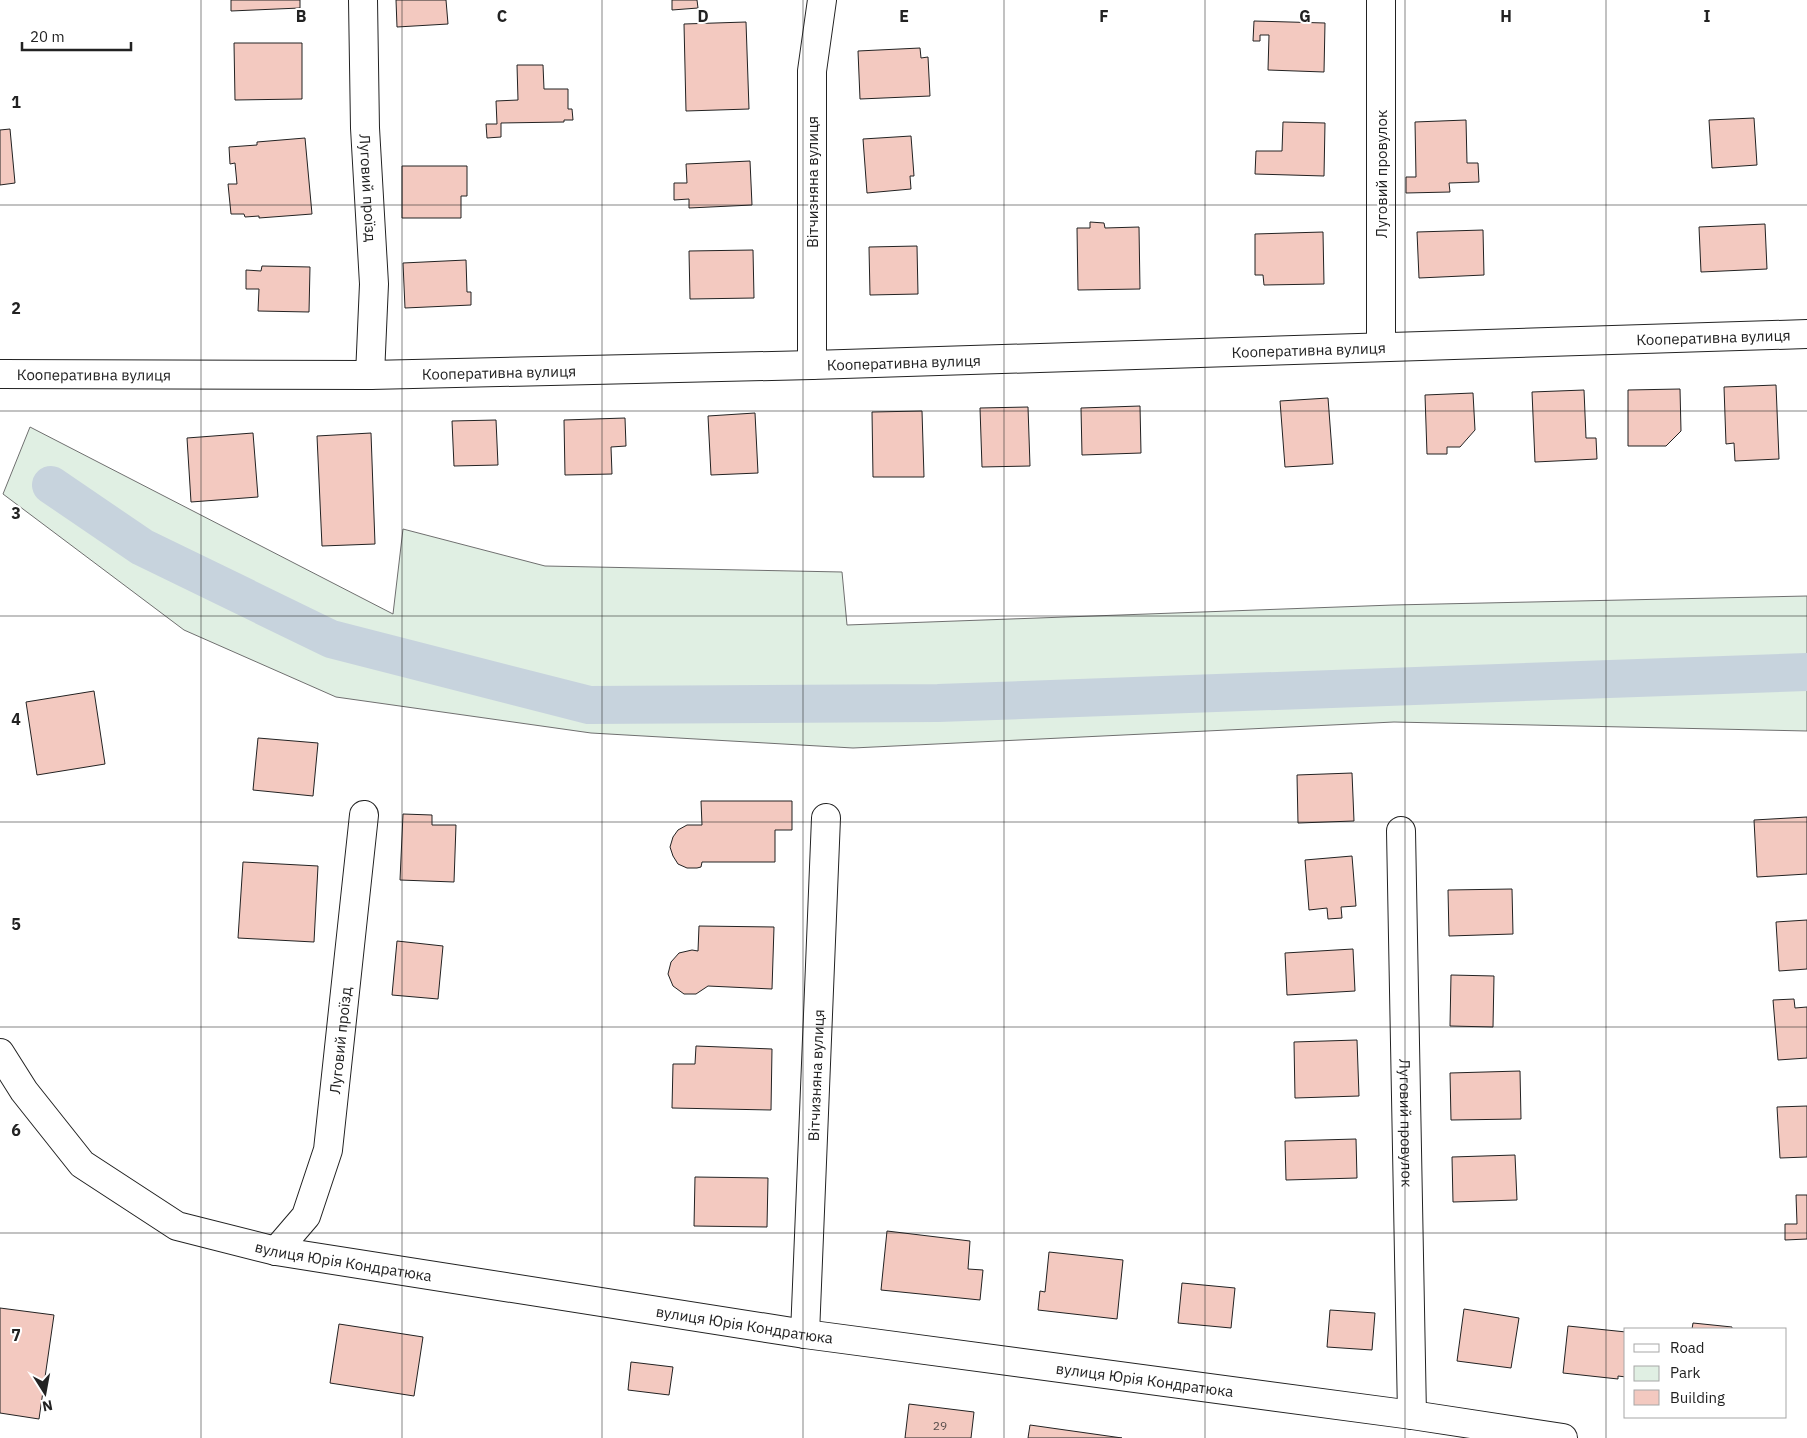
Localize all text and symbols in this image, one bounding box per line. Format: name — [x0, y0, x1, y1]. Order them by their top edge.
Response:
text: B — [296, 6, 307, 26]
text: C — [497, 6, 507, 26]
text: D — [697, 6, 709, 26]
text: E — [899, 6, 909, 26]
text: F — [1099, 6, 1109, 26]
text: G — [1299, 6, 1311, 26]
text: H — [1500, 6, 1512, 26]
text: I — [1704, 6, 1711, 26]
scale bar — [22, 20, 131, 52]
text: 20 m — [30, 27, 65, 46]
text: 1 — [11, 92, 21, 112]
street label: Луговий провулок — [1372, 110, 1391, 238]
street label: Вітчизняна вулиця — [803, 116, 822, 248]
street label: Луговий проїзд — [356, 133, 381, 242]
text: 2 — [11, 298, 21, 318]
street label: Кооперативна вулиця — [1636, 325, 1791, 349]
street label: Кооперативна вулиця — [1231, 338, 1386, 361]
street label: Кооперативна вулиця — [826, 350, 981, 374]
street label: Кооперативна вулиця — [422, 361, 576, 383]
street label: Кооперативна вулиця — [17, 365, 171, 384]
text: 3 — [11, 503, 21, 523]
text: 4 — [11, 709, 21, 729]
text: 5 — [11, 914, 21, 934]
street label: Луговий проїзд — [325, 986, 355, 1095]
street label: Вітчизняна вулиця — [803, 1009, 828, 1142]
street label: Луговий провулок — [1396, 1059, 1417, 1187]
text: 6 — [11, 1120, 21, 1140]
street label: вулиця Юрія Кондратюка — [253, 1237, 433, 1285]
street label: вулиця Юрія Кондратюка — [655, 1301, 834, 1347]
text: 7 — [11, 1325, 21, 1345]
legend — [1624, 1328, 1787, 1418]
text: Road — [1670, 1338, 1705, 1357]
street label: вулиця Юрія Кондратюка — [1055, 1358, 1235, 1401]
text: Park — [1670, 1363, 1700, 1382]
north arrow — [20, 1368, 70, 1418]
text: Building — [1670, 1388, 1725, 1407]
text: N — [41, 1396, 54, 1416]
house number: 29 — [933, 1418, 947, 1433]

